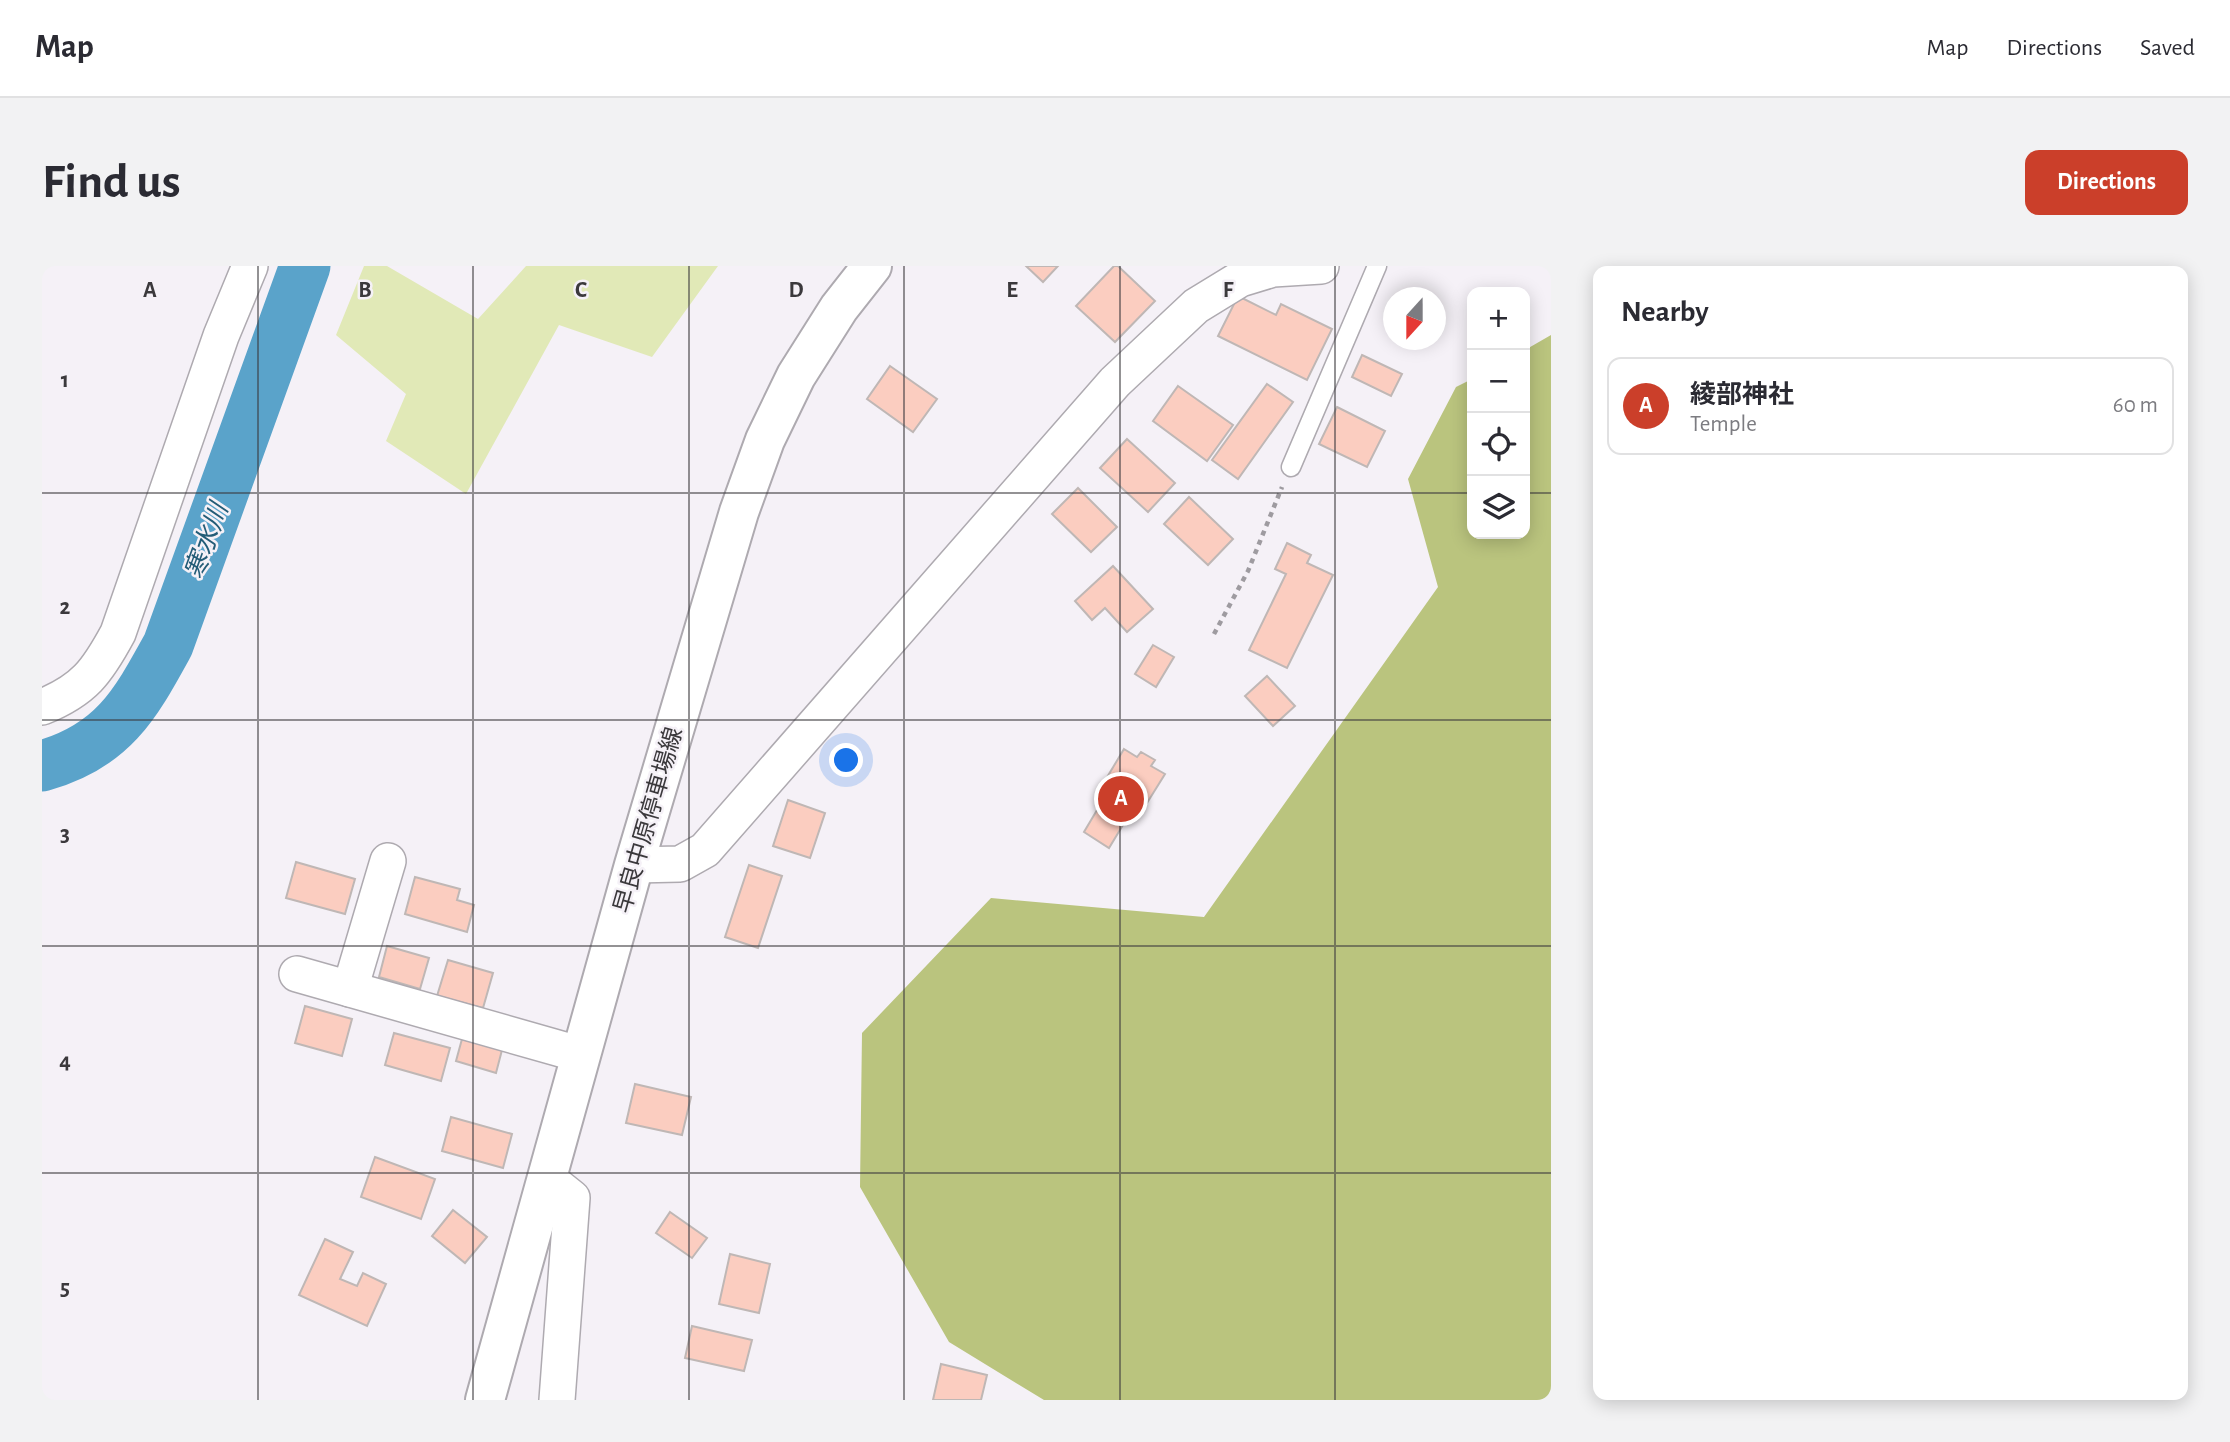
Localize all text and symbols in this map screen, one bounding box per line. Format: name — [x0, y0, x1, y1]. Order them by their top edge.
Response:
text: Map — [35, 31, 94, 64]
text: Map — [1926, 36, 1968, 60]
text: Directions — [2006, 36, 2102, 60]
text: Saved — [2140, 36, 2195, 60]
button: Directions — [2025, 150, 2188, 215]
text: Find us — [42, 158, 181, 207]
text: A — [143, 279, 157, 302]
text: B — [358, 279, 372, 302]
text: C — [575, 279, 587, 302]
text: D — [788, 279, 804, 302]
text: E — [1006, 279, 1018, 302]
text: F — [1223, 279, 1234, 302]
north arrow — [1383, 287, 1446, 350]
map controls — [1467, 287, 1530, 539]
button: + — [1467, 287, 1530, 350]
text: Nearby — [1621, 297, 1709, 327]
button: − — [1467, 350, 1530, 413]
text: 1 — [61, 369, 69, 392]
text: 綾部神社 — [1690, 382, 1794, 408]
text: A — [1639, 394, 1653, 417]
text: 60 m — [2113, 394, 2158, 417]
button: locate — [1467, 413, 1530, 476]
text: Temple — [1690, 413, 1757, 436]
button: layers — [1467, 476, 1530, 539]
water label: 寒水川 — [180, 497, 234, 582]
text: 2 — [60, 596, 71, 619]
street label: 早良中原停車場線 — [609, 724, 687, 916]
your location — [829, 743, 863, 777]
pin: A — [1098, 773, 1144, 825]
text: 3 — [60, 823, 70, 846]
text: 4 — [59, 1050, 71, 1073]
text: 5 — [60, 1277, 70, 1300]

